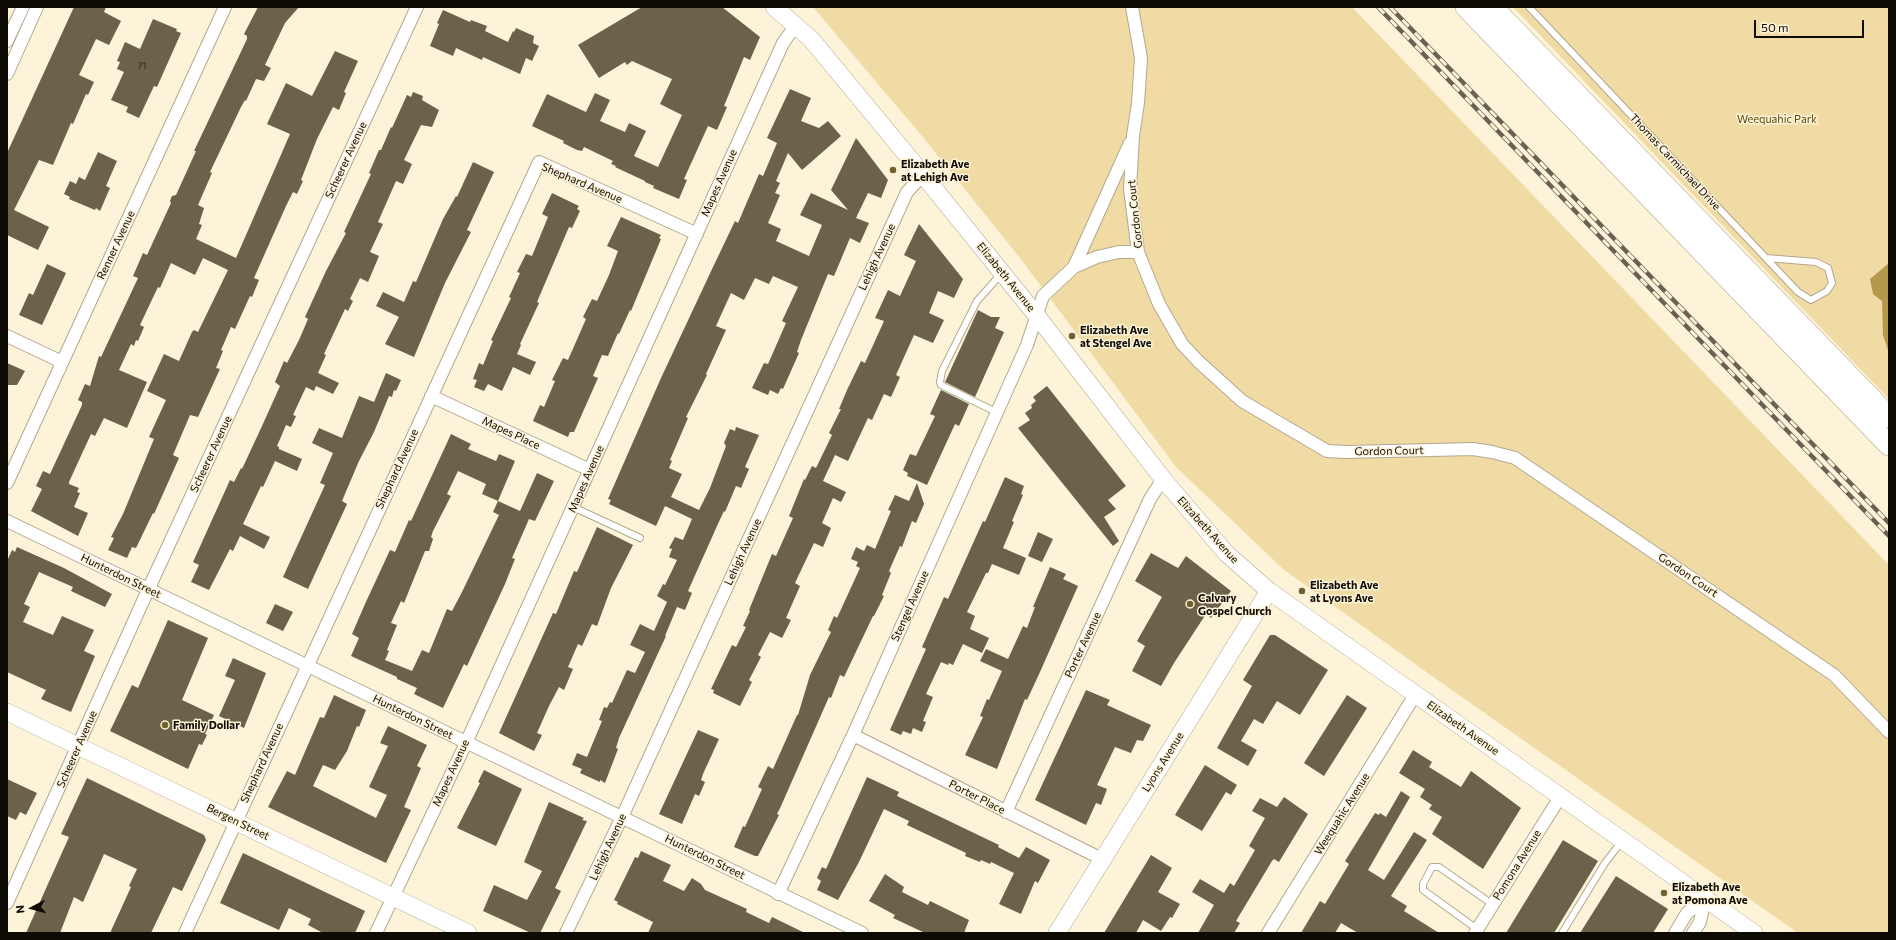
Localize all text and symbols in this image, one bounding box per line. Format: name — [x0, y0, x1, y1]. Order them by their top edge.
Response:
scale bar — [1756, 12, 1866, 38]
text: 50 m — [1761, 20, 1789, 34]
house number: 71 — [138, 61, 146, 71]
street label: Thomas Carmichael Drive — [1627, 111, 1723, 213]
park label: Weequahic Park — [1737, 112, 1817, 126]
street label: Scheerer Avenue — [322, 120, 370, 200]
street label: Mapes Avenue — [698, 147, 740, 219]
place label: Elizabeth Ave at Lehigh Ave — [901, 157, 969, 183]
street label: Shephard Avenue — [540, 160, 624, 206]
marker: Elizabeth Ave at Lehigh Ave — [888, 165, 898, 175]
street label: Gordon Court — [1125, 179, 1145, 249]
street label: Renner Avenue — [94, 209, 138, 281]
street label: Lehigh Avenue — [856, 221, 898, 293]
street label: Elizabeth Avenue — [974, 240, 1038, 314]
place label: Elizabeth Ave at Stengel Ave — [1080, 323, 1152, 349]
marker: Elizabeth Ave at Stengel Ave — [1067, 331, 1077, 341]
street label: Scheerer Avenue — [187, 414, 235, 494]
street label: Mapes Place — [480, 414, 542, 452]
street label: Shephard Avenue — [373, 427, 421, 511]
street label: Mapes Avenue — [565, 443, 607, 515]
street label: Gordon Court — [1354, 444, 1424, 458]
street label: Elizabeth Avenue — [1175, 494, 1241, 566]
street label: Lehigh Avenue — [722, 516, 764, 588]
street label: Gordon Court — [1656, 550, 1720, 600]
street label: Hunterdon Street — [79, 551, 163, 601]
street label: Stengel Avenue — [888, 569, 932, 643]
place label: Elizabeth Ave at Lyons Ave — [1310, 578, 1378, 604]
marker: Elizabeth Ave at Lyons Ave — [1297, 586, 1307, 596]
place label: Calvary Gospel Church — [1198, 591, 1271, 617]
marker: Calvary Gospel Church — [1185, 599, 1195, 609]
street label: Porter Avenue — [1062, 610, 1104, 680]
street label: Hunterdon Street — [371, 692, 455, 742]
street label: Elizabeth Avenue — [1424, 698, 1502, 758]
street label: Scheerer Avenue — [54, 708, 100, 790]
place label: Family Dollar — [173, 718, 240, 732]
marker: Family Dollar — [160, 720, 170, 730]
street label: Shephard Avenue — [238, 721, 286, 805]
street label: Lyons Avenue — [1139, 730, 1187, 794]
street label: Mapes Avenue — [430, 737, 472, 809]
street label: Weequahic Avenue — [1312, 771, 1372, 857]
street label: Porter Place — [947, 777, 1007, 817]
street label: Bergen Street — [204, 801, 272, 843]
street label: Lehigh Avenue — [587, 811, 629, 883]
street label: Pomona Avenue — [1490, 827, 1544, 903]
street label: Hunterdon Street — [663, 832, 747, 882]
place label: Elizabeth Ave at Pomona Ave — [1672, 880, 1747, 906]
north arrow — [12, 888, 52, 928]
marker: Elizabeth Ave at Pomona Ave — [1659, 888, 1669, 898]
text: N — [13, 905, 26, 914]

